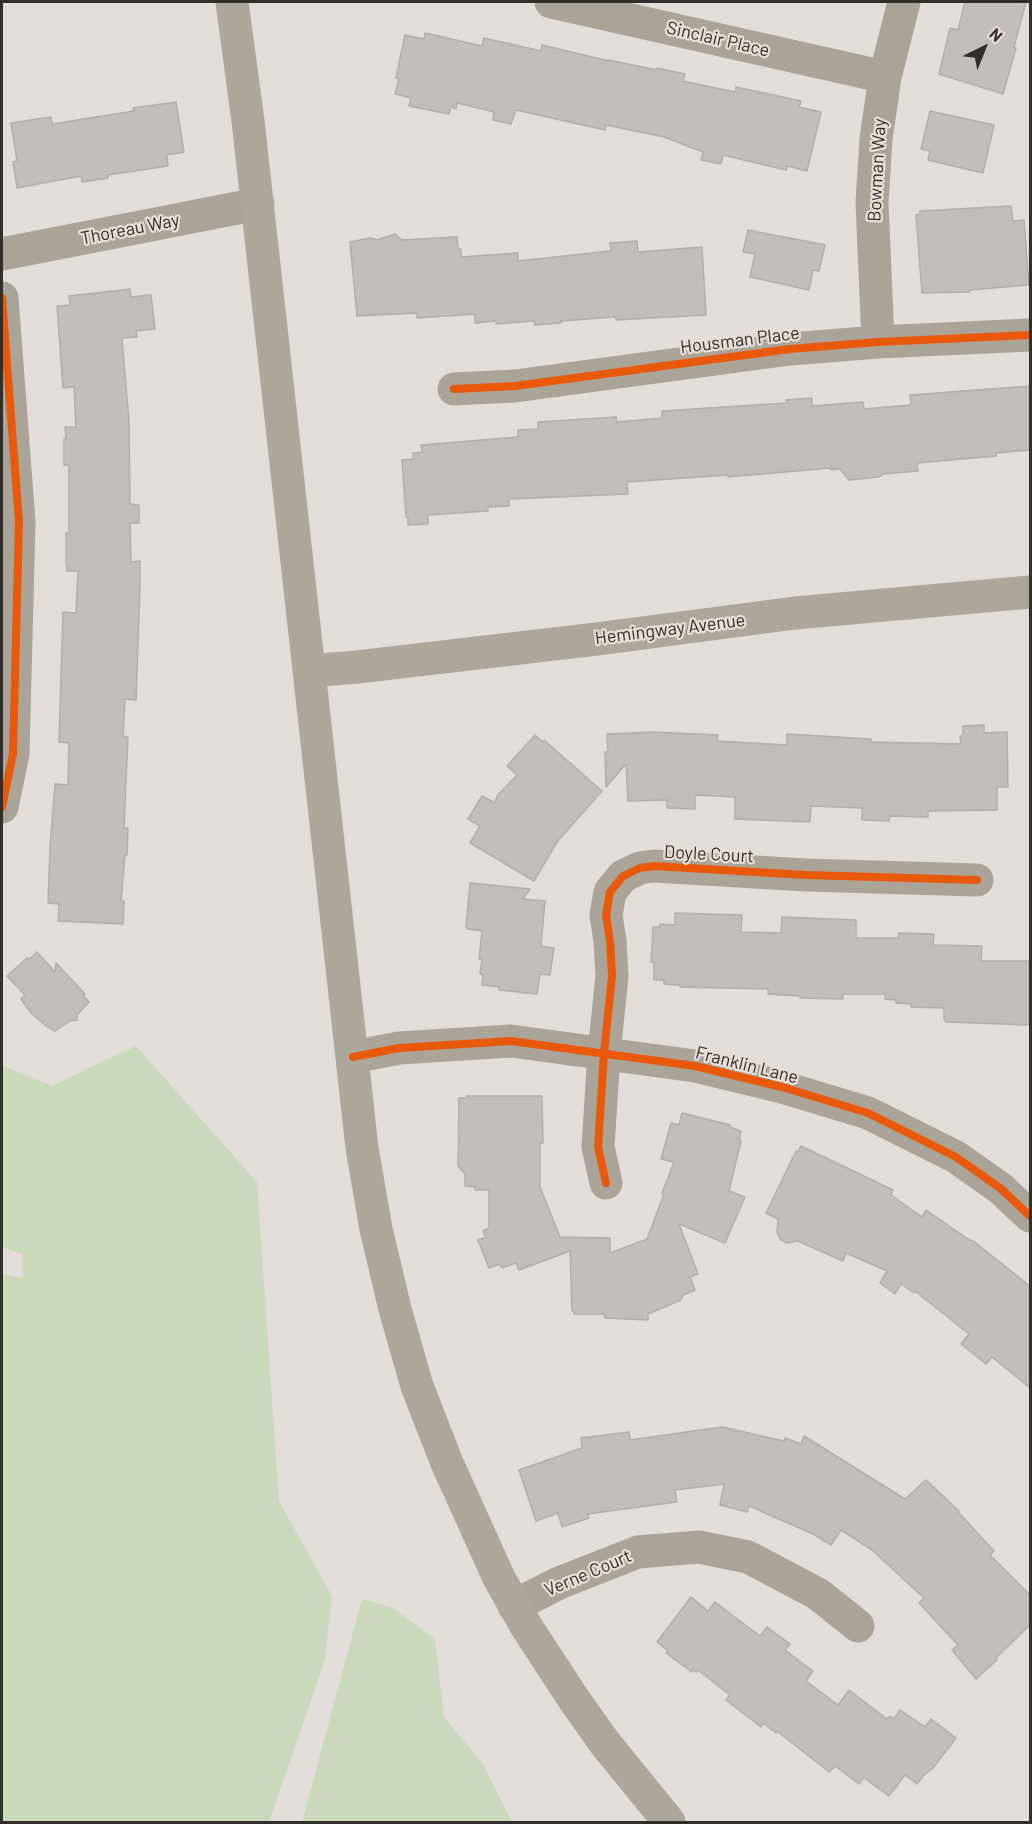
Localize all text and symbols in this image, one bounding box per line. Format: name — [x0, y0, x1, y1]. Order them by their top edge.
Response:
street label: Sinclair Place — [664, 17, 772, 61]
north arrow — [954, 18, 1014, 78]
text: N — [986, 24, 1007, 45]
street label: Bowman Way — [864, 118, 890, 222]
street label: Thoreau Way — [79, 209, 181, 249]
street label: Housman Place — [679, 322, 801, 358]
street label: Hemingway Avenue — [594, 609, 746, 649]
street label: Doyle Court — [664, 841, 754, 867]
street label: Franklin Lane — [693, 1042, 801, 1088]
street label: Verne Court — [541, 1545, 635, 1601]

